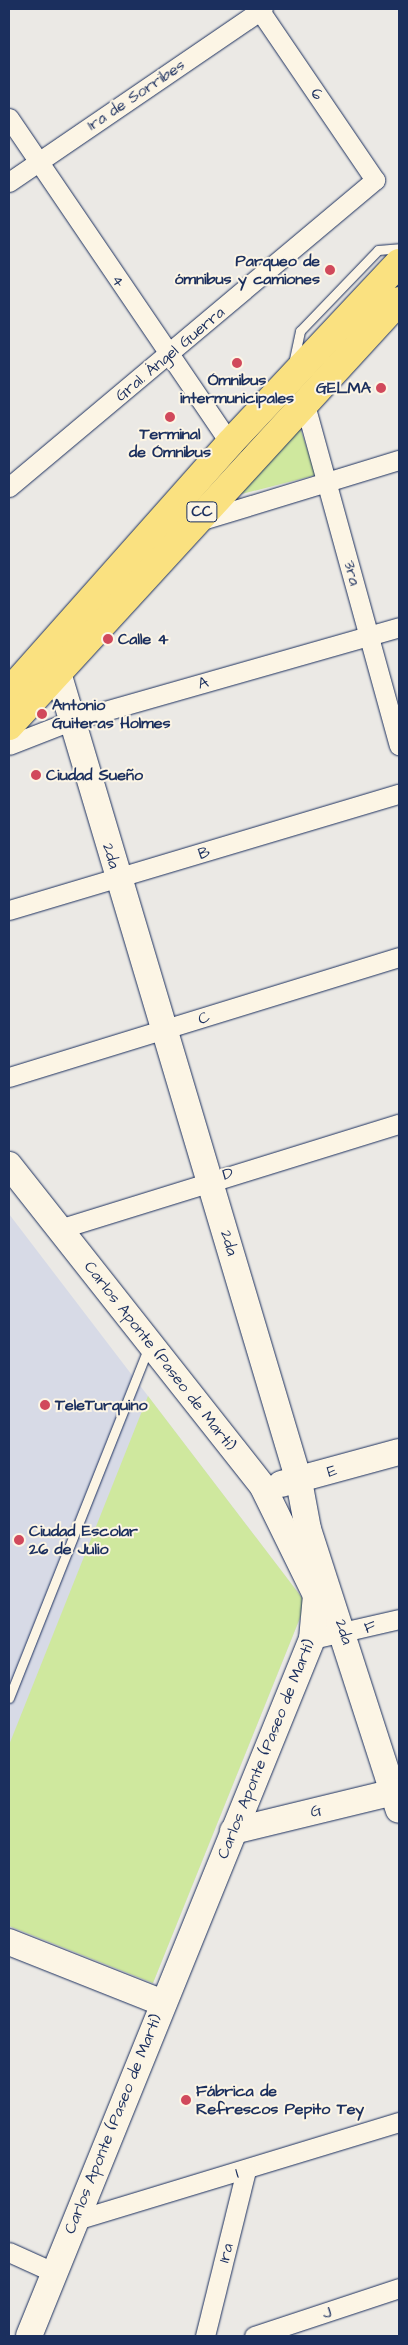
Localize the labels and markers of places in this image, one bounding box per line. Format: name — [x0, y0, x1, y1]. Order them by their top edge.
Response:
place label: Parqueo de ómnibus y camiones — [175, 251, 320, 289]
marker: Parqueo de ómnibus y camiones — [324, 264, 336, 276]
marker: Ómnibus intermunicipales — [231, 357, 243, 369]
place label: Ómnibus intermunicipales — [180, 370, 294, 408]
place label: GELMA — [316, 378, 371, 398]
marker: GELMA — [375, 382, 387, 394]
marker: Terminal de Ómnibus — [164, 411, 176, 423]
place label: Terminal de Ómnibus — [129, 424, 211, 462]
place label: Calle 4 — [118, 629, 168, 649]
marker: Calle 4 — [102, 633, 114, 645]
place label: Antonio Guiteras Holmes — [52, 695, 170, 733]
marker: Antonio Guiteras Holmes — [36, 708, 48, 720]
place label: Ciudad Sueño — [46, 765, 143, 785]
marker: Ciudad Sueño — [30, 769, 42, 781]
place label: TeleTurquino — [55, 1395, 147, 1415]
marker: TeleTurquino — [39, 1399, 51, 1411]
place label: Ciudad Escolar 26 de Julio — [29, 1521, 138, 1559]
marker: Ciudad Escolar 26 de Julio — [13, 1534, 25, 1546]
place label: Fábrica de Refrescos Pepito Tey — [196, 2081, 364, 2119]
marker: Fábrica de Refrescos Pepito Tey — [180, 2094, 192, 2106]

